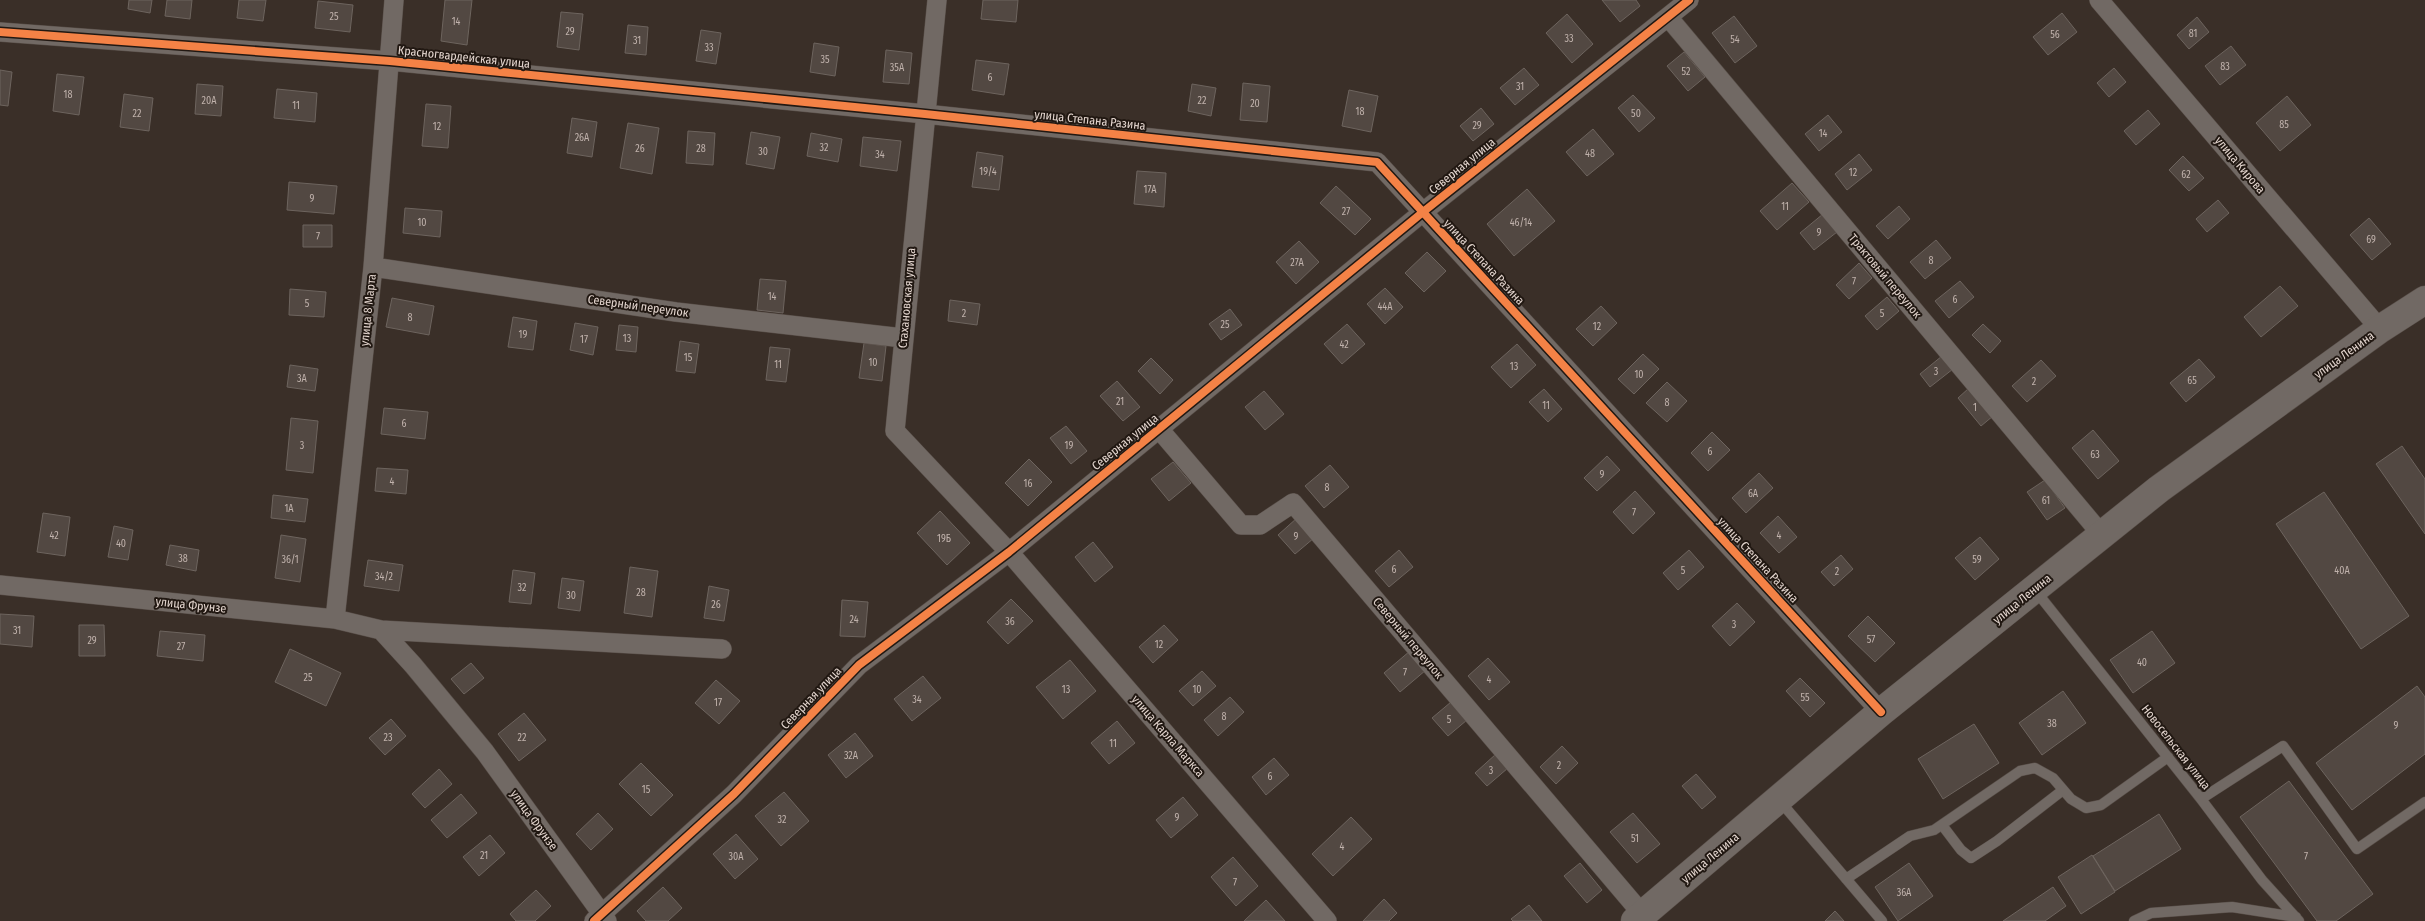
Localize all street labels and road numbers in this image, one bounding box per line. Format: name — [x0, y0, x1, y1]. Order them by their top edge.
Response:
street label: Красногвардейская улица — [397, 43, 531, 71]
street label: улица Степана Разина — [1034, 107, 1146, 133]
street label: улица Кирова — [2212, 134, 2268, 196]
street label: Северная улица — [1426, 135, 1498, 197]
street label: улица Степана Разина — [1441, 216, 1527, 308]
street label: Трактовый переулок — [1846, 231, 1924, 321]
street label: Стахановская улица — [896, 247, 918, 349]
street label: улица 8 Марта — [357, 273, 379, 347]
street label: Северный переулок — [587, 292, 690, 320]
street label: улица Ленина — [2311, 328, 2377, 382]
street label: Северная улица — [1089, 411, 1161, 473]
street label: улица Степана Разина — [1715, 514, 1801, 606]
street label: улица Ленина — [1990, 571, 2054, 627]
street label: улица Фрунзе — [155, 594, 227, 616]
street label: Северный переулок — [1370, 595, 1446, 682]
street label: Северная улица — [778, 664, 844, 732]
street label: улица Карла Маркса — [1129, 692, 1207, 780]
street label: Новосельская улица — [2139, 702, 2213, 792]
street label: улица Фрунзе — [507, 787, 561, 853]
street label: улица Ленина — [1678, 830, 1742, 886]

